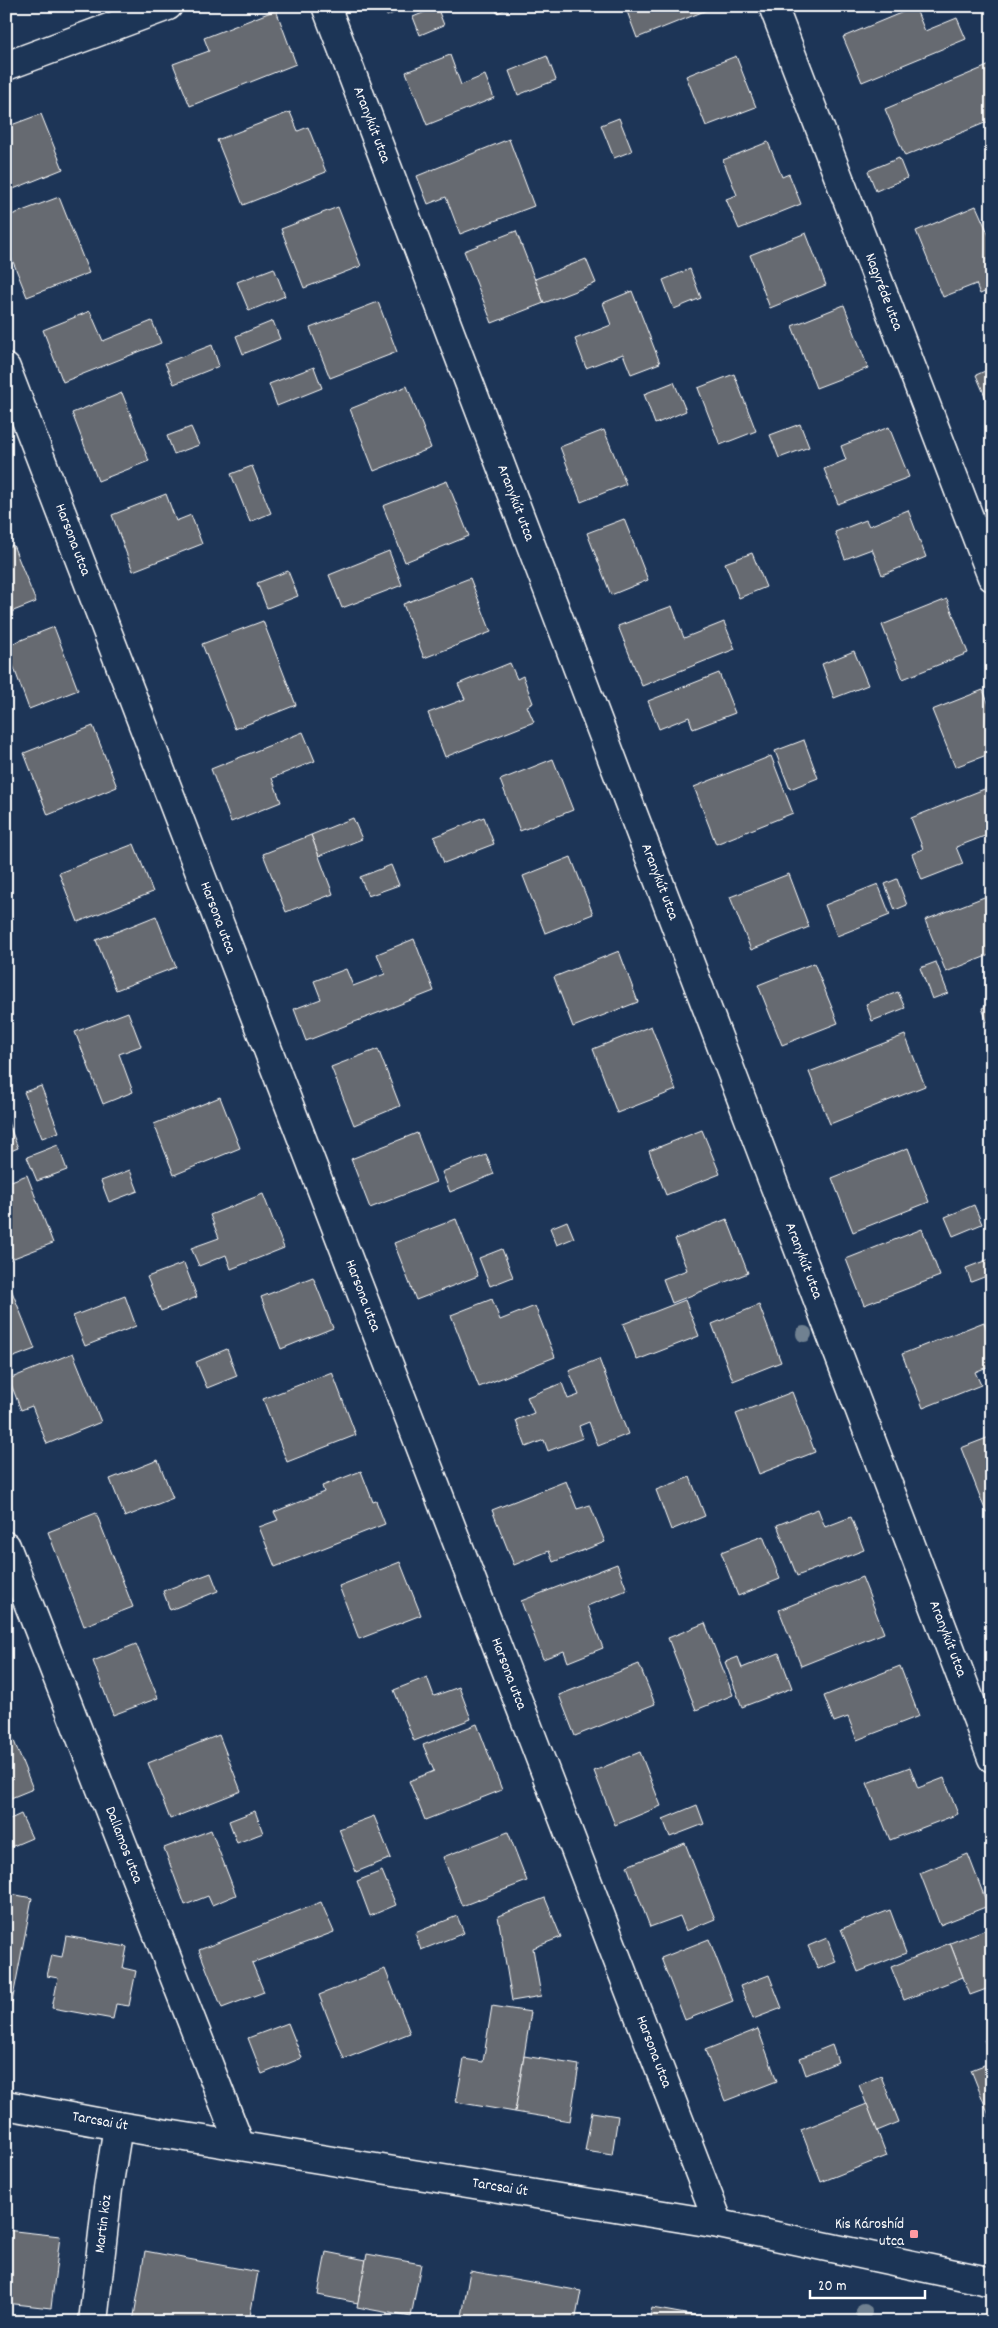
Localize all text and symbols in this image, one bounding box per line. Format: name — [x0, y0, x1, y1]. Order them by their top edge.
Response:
street label: Aranykút utca — [346, 84, 396, 167]
street label: Nagyréde utca — [858, 250, 908, 335]
street label: Aranykút utca — [490, 462, 540, 545]
street label: Harsona utca — [48, 501, 96, 580]
street label: Aranykút utca — [634, 841, 684, 924]
street label: Harsona utca — [193, 879, 241, 958]
street label: Aranykút utca — [778, 1220, 828, 1303]
street label: Harsona utca — [338, 1257, 386, 1336]
street label: Aranykút utca — [922, 1598, 972, 1681]
street label: Harsona utca — [484, 1635, 532, 1714]
street label: Dallamos utca — [98, 1803, 148, 1888]
street label: Harsona utca — [629, 2013, 677, 2092]
street label: Tarcsai út — [70, 2106, 130, 2138]
street label: Tarcsai út — [471, 2173, 530, 2203]
street label: Martin köz — [90, 2193, 119, 2254]
place label: Kis Károshíd utca — [835, 2214, 905, 2253]
marker: Kis Károshíd utca — [908, 2228, 920, 2240]
scale bar — [810, 2268, 926, 2300]
text: 20 m — [818, 2276, 846, 2298]

